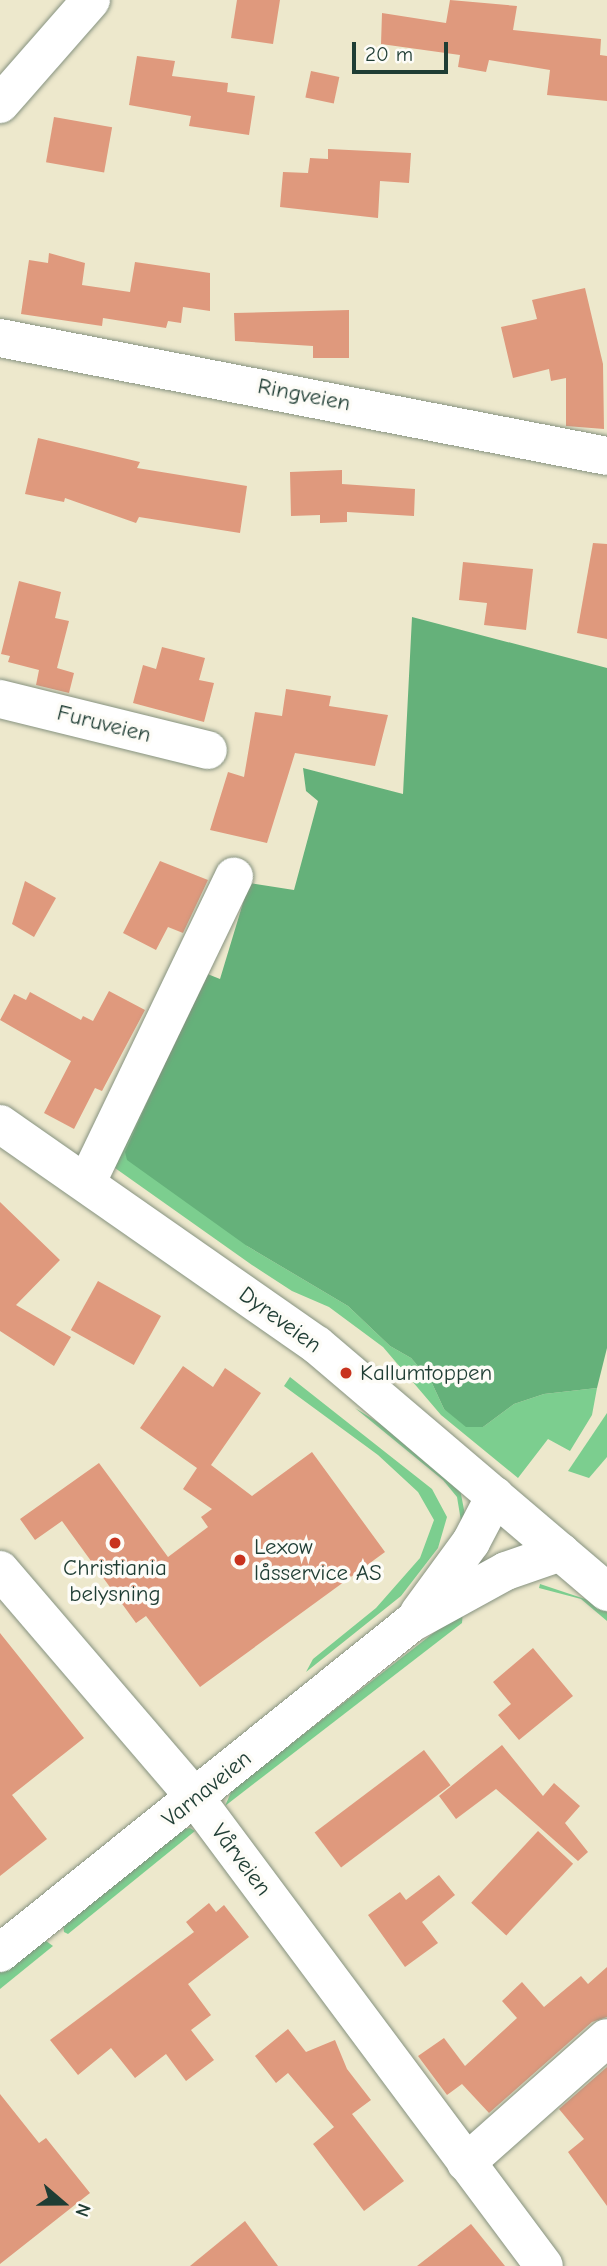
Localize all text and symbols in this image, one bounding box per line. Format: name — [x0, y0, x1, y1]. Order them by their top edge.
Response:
scale bar — [355, 28, 451, 72]
text: 20 m — [365, 42, 413, 66]
street label: Ringveien — [255, 372, 353, 418]
street label: Furuveien — [54, 699, 154, 749]
street label: Dyreveien — [233, 1281, 327, 1359]
place label: Kallumtoppen — [360, 1359, 492, 1387]
marker: Kallumtoppen — [338, 1365, 354, 1381]
place label: Lexow låsservice AS — [254, 1533, 382, 1587]
marker: Christiania belysning — [107, 1535, 123, 1551]
marker: Lexow låsservice AS — [232, 1552, 248, 1568]
place label: Christiania belysning — [63, 1554, 167, 1608]
street label: Varnaveien — [157, 1745, 257, 1833]
street label: Vårveien — [205, 1819, 277, 1901]
north arrow — [28, 2168, 98, 2238]
text: N — [70, 2201, 95, 2220]

